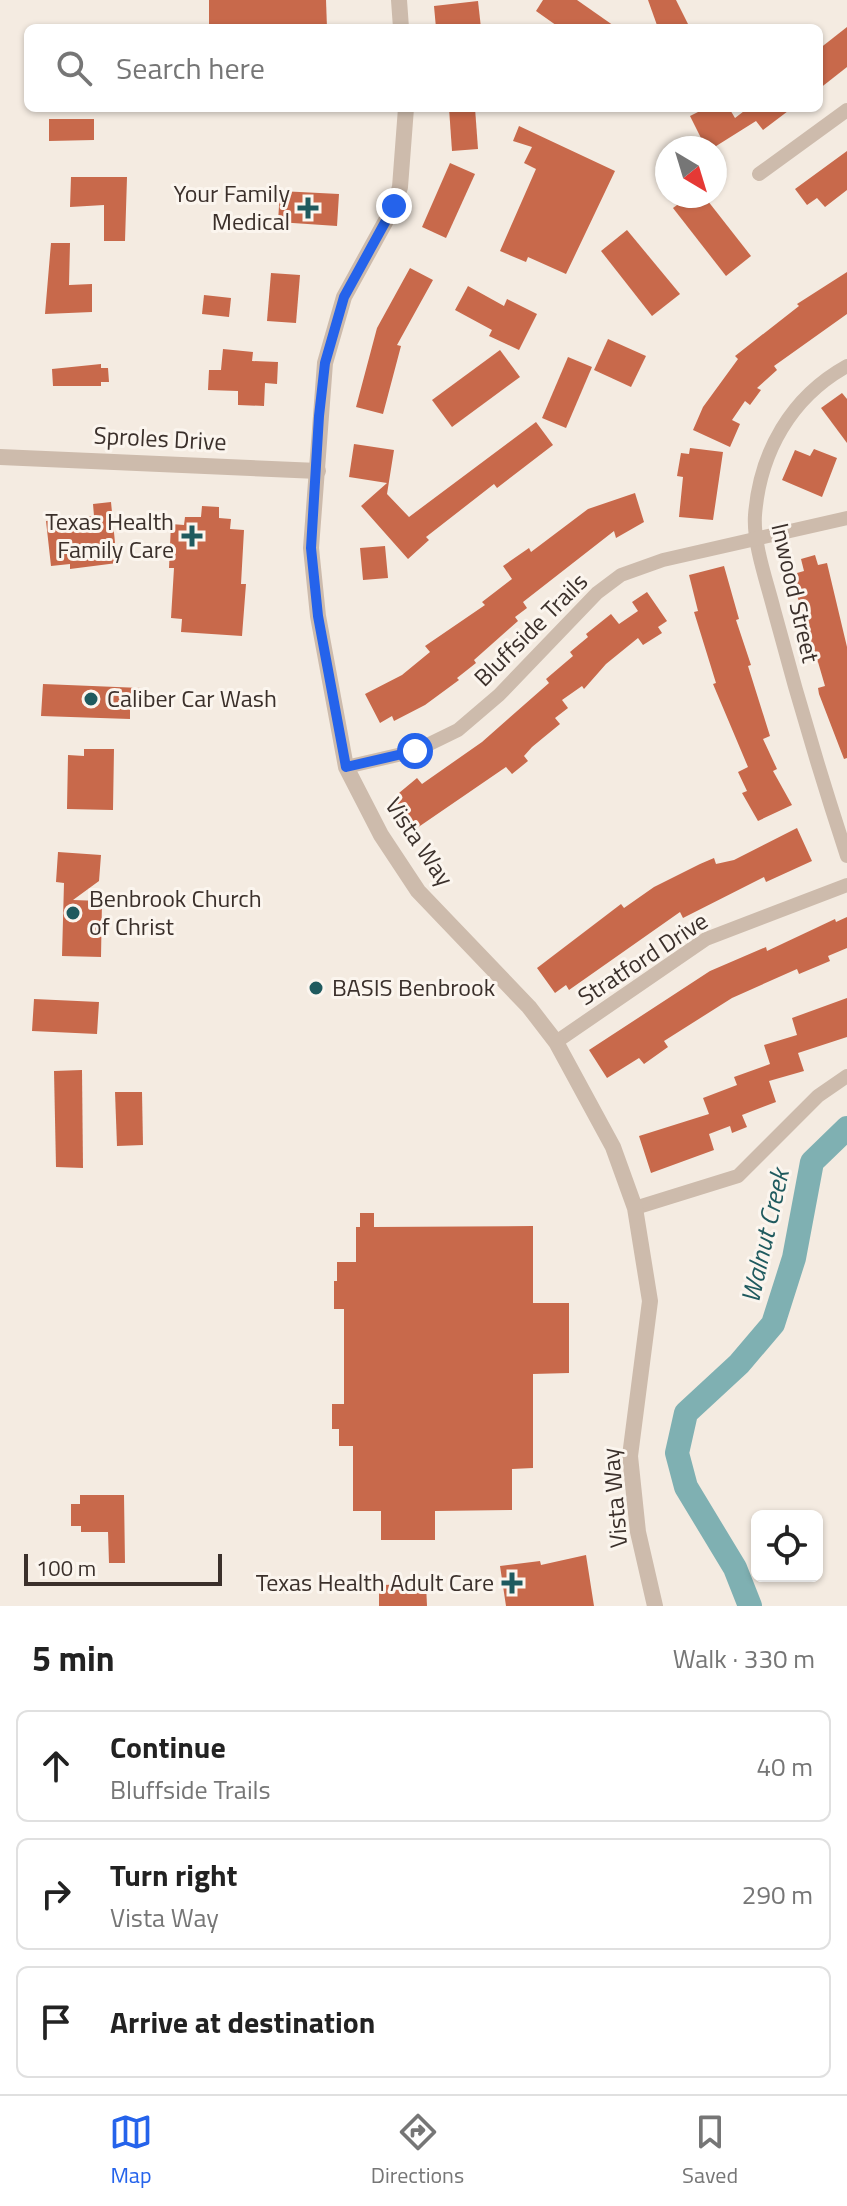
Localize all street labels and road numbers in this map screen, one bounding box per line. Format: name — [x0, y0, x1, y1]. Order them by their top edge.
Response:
street label: Sproles Drive — [93, 417, 227, 459]
street label: Inwood Street — [762, 520, 830, 667]
street label: Bluffside Trails — [465, 564, 595, 694]
street label: Vista Way — [377, 790, 463, 894]
street label: Stratford Drive — [570, 903, 715, 1014]
street label: Vista Way — [592, 1446, 636, 1550]

